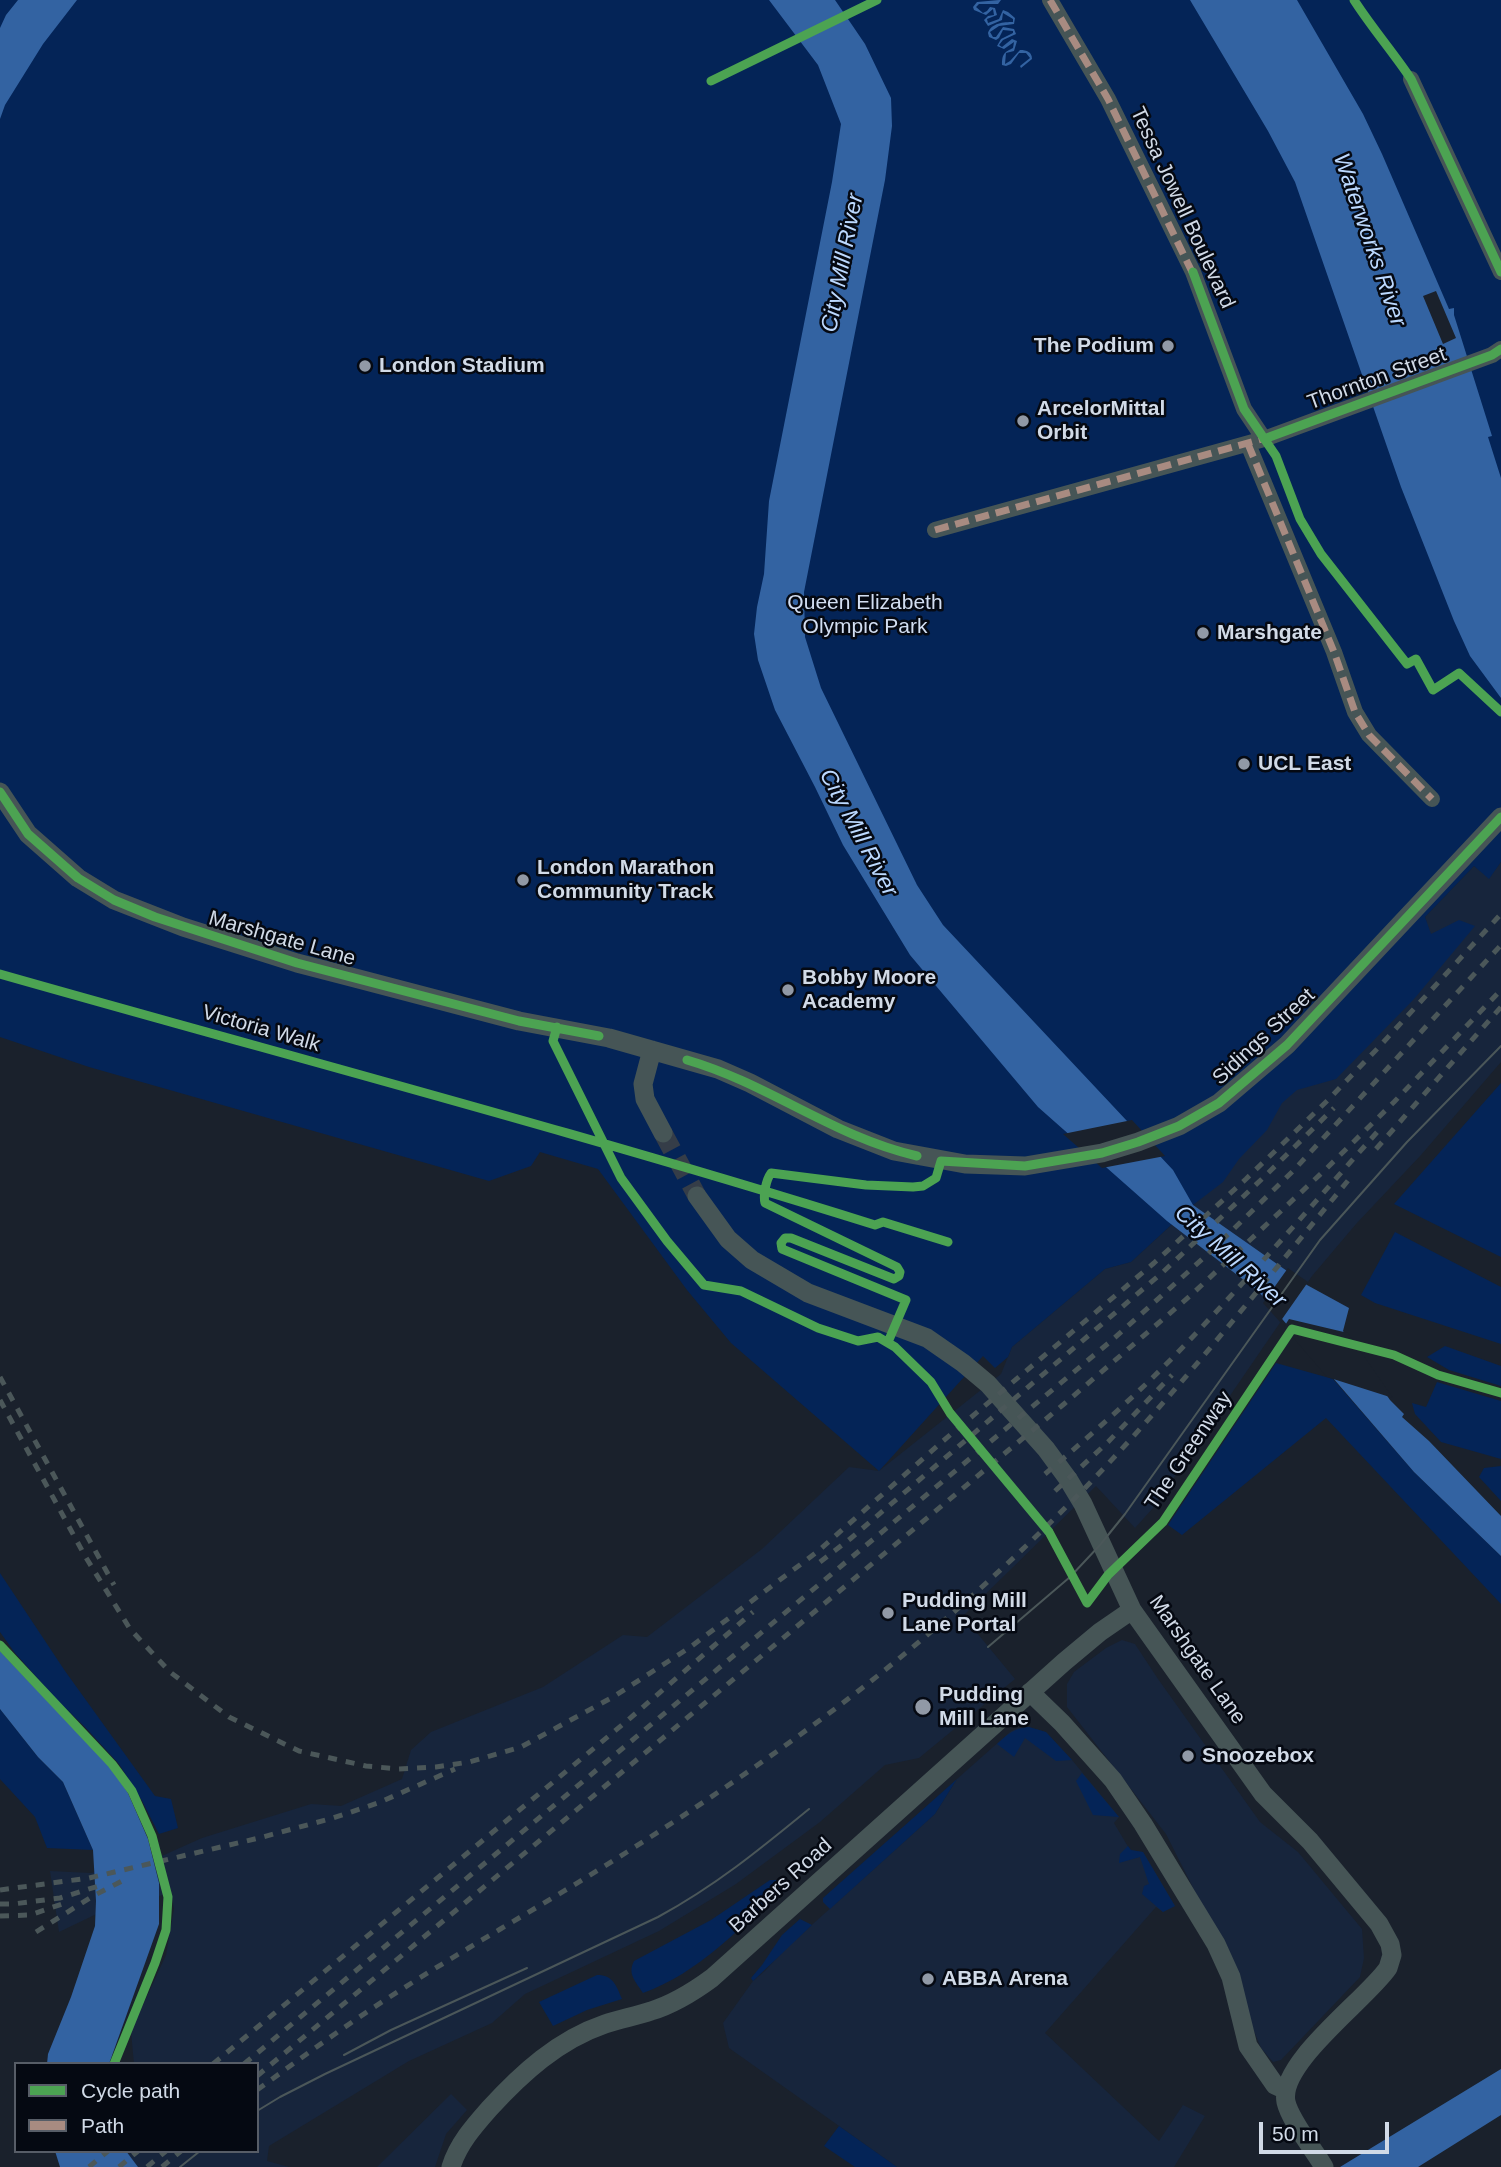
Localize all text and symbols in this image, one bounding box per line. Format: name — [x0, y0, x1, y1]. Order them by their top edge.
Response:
street label: Tessa Jowell Boulevard — [1124, 103, 1240, 313]
water label: Waterworks River — [1326, 150, 1412, 330]
water label: City Mill River — [816, 191, 870, 335]
place label: The Podium — [1034, 333, 1154, 359]
marker: The Podium — [1160, 338, 1176, 354]
street label: Thornton Street — [1304, 342, 1450, 416]
place label: London Stadium — [379, 353, 545, 379]
marker: London Stadium — [357, 358, 373, 374]
place label: ArcelorMittal Orbit — [1037, 396, 1165, 446]
marker: ArcelorMittal Orbit — [1015, 413, 1031, 429]
park label: Queen Elizabeth Olympic Park — [787, 590, 943, 640]
place label: Marshgate — [1217, 620, 1322, 646]
marker: Marshgate — [1195, 625, 1211, 641]
place label: UCL East — [1258, 751, 1351, 777]
marker: UCL East — [1236, 756, 1252, 772]
water label: City Mill River — [813, 764, 903, 902]
place label: London Marathon Community Track — [537, 855, 714, 905]
marker: London Marathon Community Track — [515, 872, 531, 888]
street label: Marshgate Lane — [206, 906, 358, 972]
place label: Bobby Moore Academy — [802, 965, 936, 1015]
marker: Bobby Moore Academy — [780, 982, 796, 998]
street label: Sidings Street — [1208, 983, 1320, 1091]
street label: Victoria Walk — [199, 1000, 323, 1058]
water label: City Mill River — [1169, 1200, 1291, 1314]
street label: The Greenway — [1140, 1387, 1238, 1515]
place label: Pudding Mill Lane Portal — [902, 1588, 1027, 1638]
street label: Marshgate Lane — [1143, 1591, 1251, 1729]
marker: Pudding Mill Lane Portal — [880, 1605, 896, 1621]
place label: Pudding Mill Lane — [939, 1682, 1029, 1732]
marker: Pudding Mill Lane — [913, 1697, 933, 1717]
place label: Snoozebox — [1202, 1743, 1314, 1769]
marker: Snoozebox — [1180, 1748, 1196, 1764]
street label: Barbers Road — [724, 1833, 838, 1939]
place label: ABBA Arena — [942, 1966, 1068, 1992]
marker: ABBA Arena — [920, 1971, 936, 1987]
legend — [14, 2062, 259, 2153]
text: Cycle path — [81, 2079, 180, 2102]
scale bar — [1263, 2108, 1392, 2152]
text: Path — [81, 2114, 124, 2137]
text: 50 m — [1272, 2122, 1319, 2145]

